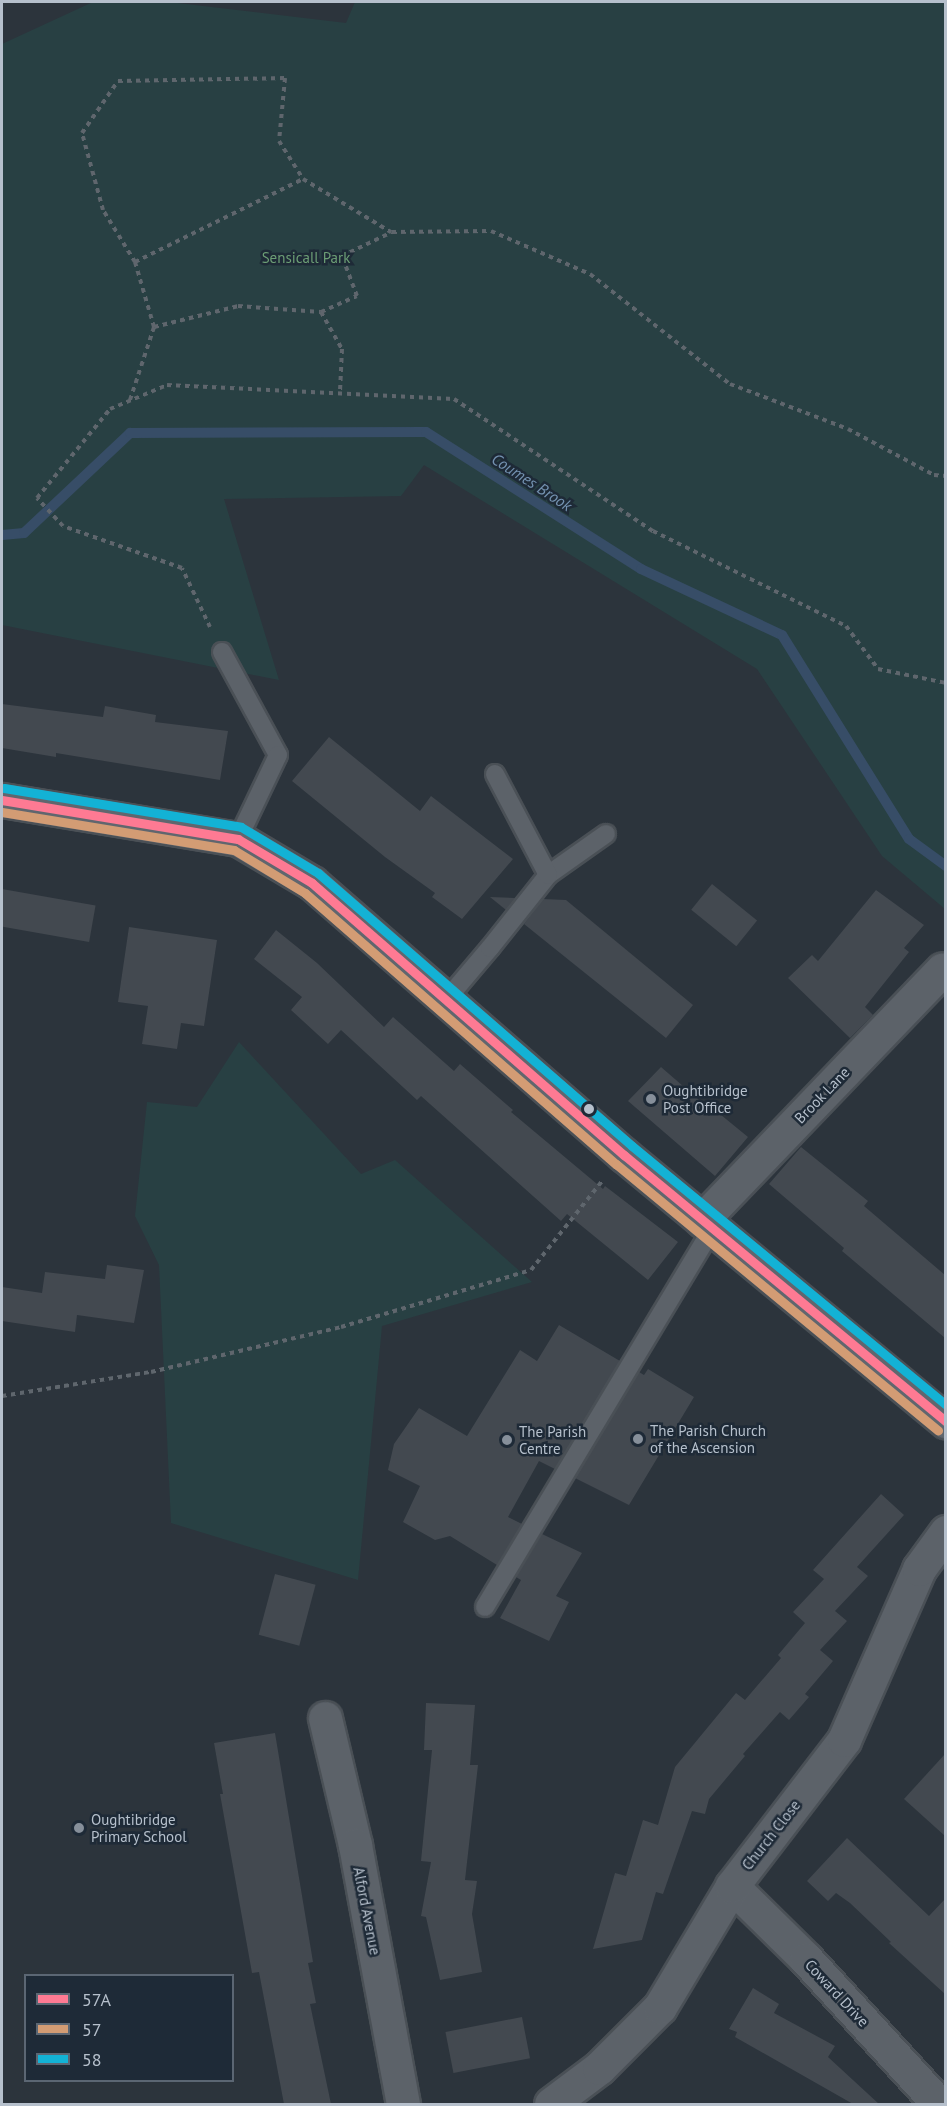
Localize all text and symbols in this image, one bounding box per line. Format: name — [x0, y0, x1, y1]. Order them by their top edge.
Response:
park label: Sensicall Park — [262, 249, 350, 267]
water label: Coumes Brook — [488, 449, 576, 515]
street label: Brook Lane — [791, 1063, 853, 1127]
place label: Oughtibridge Post Office — [663, 1081, 748, 1116]
marker: Oughtibridge Post Office — [644, 1092, 658, 1106]
unlabelled marker — [583, 1103, 595, 1115]
place label: The Parish Church of the Ascension — [650, 1421, 766, 1456]
place label: The Parish Centre — [519, 1422, 586, 1457]
marker: The Parish Church of the Ascension — [631, 1432, 645, 1446]
marker: The Parish Centre — [500, 1433, 514, 1447]
street label: Church Close — [738, 1796, 804, 1874]
place label: Oughtibridge Primary School — [91, 1810, 187, 1845]
marker: Oughtibridge Primary School — [72, 1821, 86, 1835]
street label: Alford Avenue — [350, 1865, 384, 1957]
street label: Coward Drive — [801, 1956, 873, 2030]
legend — [24, 1974, 234, 2082]
text: 57A — [82, 1988, 111, 2011]
text: 57 — [82, 2018, 102, 2041]
text: 58 — [82, 2048, 102, 2071]

